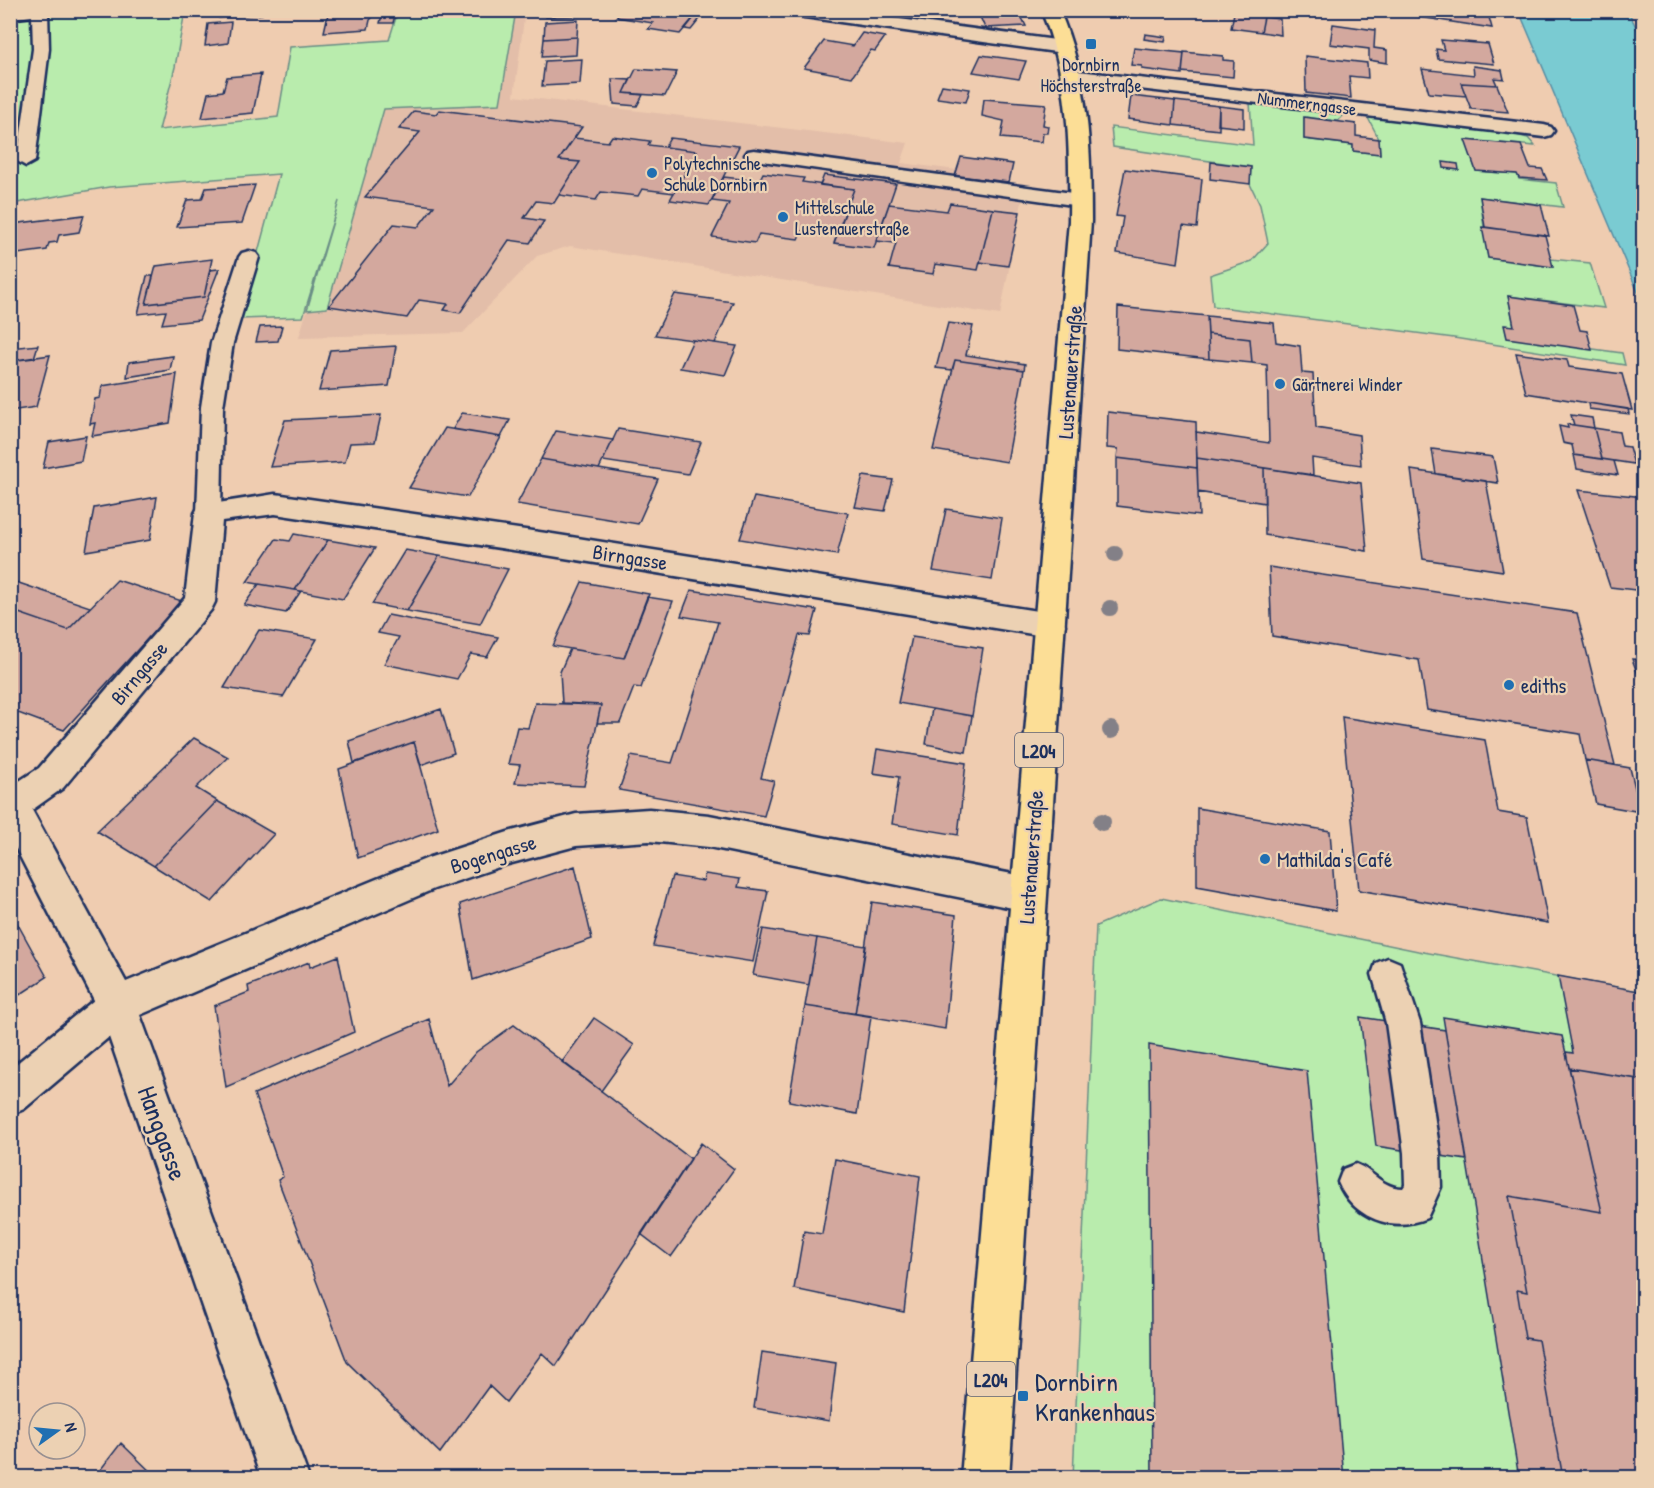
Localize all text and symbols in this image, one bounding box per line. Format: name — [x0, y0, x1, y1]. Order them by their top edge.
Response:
marker: Dornbirn Höchsterstraße — [1084, 37, 1098, 51]
place label: Dornbirn Höchsterstraße — [1040, 52, 1142, 98]
street label: Nummerngasse — [1256, 85, 1358, 121]
place label: Polytechnische Schule Dornbirn — [664, 151, 767, 197]
marker: Polytechnische Schule Dornbirn — [645, 166, 659, 180]
place label: Mittelschule Lustenauerstraße — [795, 195, 909, 241]
marker: Mittelschule Lustenauerstraße — [776, 210, 790, 224]
street label: Lustenauerstraße — [1051, 304, 1089, 440]
place label: Gärtnerei Winder — [1292, 372, 1403, 397]
marker: Gärtnerei Winder — [1273, 377, 1287, 391]
street label: Birngasse — [591, 537, 669, 577]
street label: Birngasse — [104, 635, 174, 711]
place label: ediths — [1521, 671, 1566, 700]
marker: ediths — [1502, 678, 1516, 692]
road number: L204 — [1015, 733, 1063, 767]
street label: Lustenauerstraße — [1012, 789, 1050, 925]
street label: Bogengasse — [446, 827, 540, 881]
place label: Mathilda's Café — [1277, 845, 1392, 874]
marker: Mathilda's Café — [1258, 852, 1272, 866]
street label: Hanggasse — [130, 1081, 196, 1185]
road number: L204 — [967, 1362, 1015, 1396]
place label: Dornbirn Krankenhaus — [1035, 1364, 1155, 1429]
marker: Dornbirn Krankenhaus — [1016, 1389, 1030, 1403]
north arrow — [27, 1401, 87, 1461]
text: N — [60, 1420, 83, 1435]

